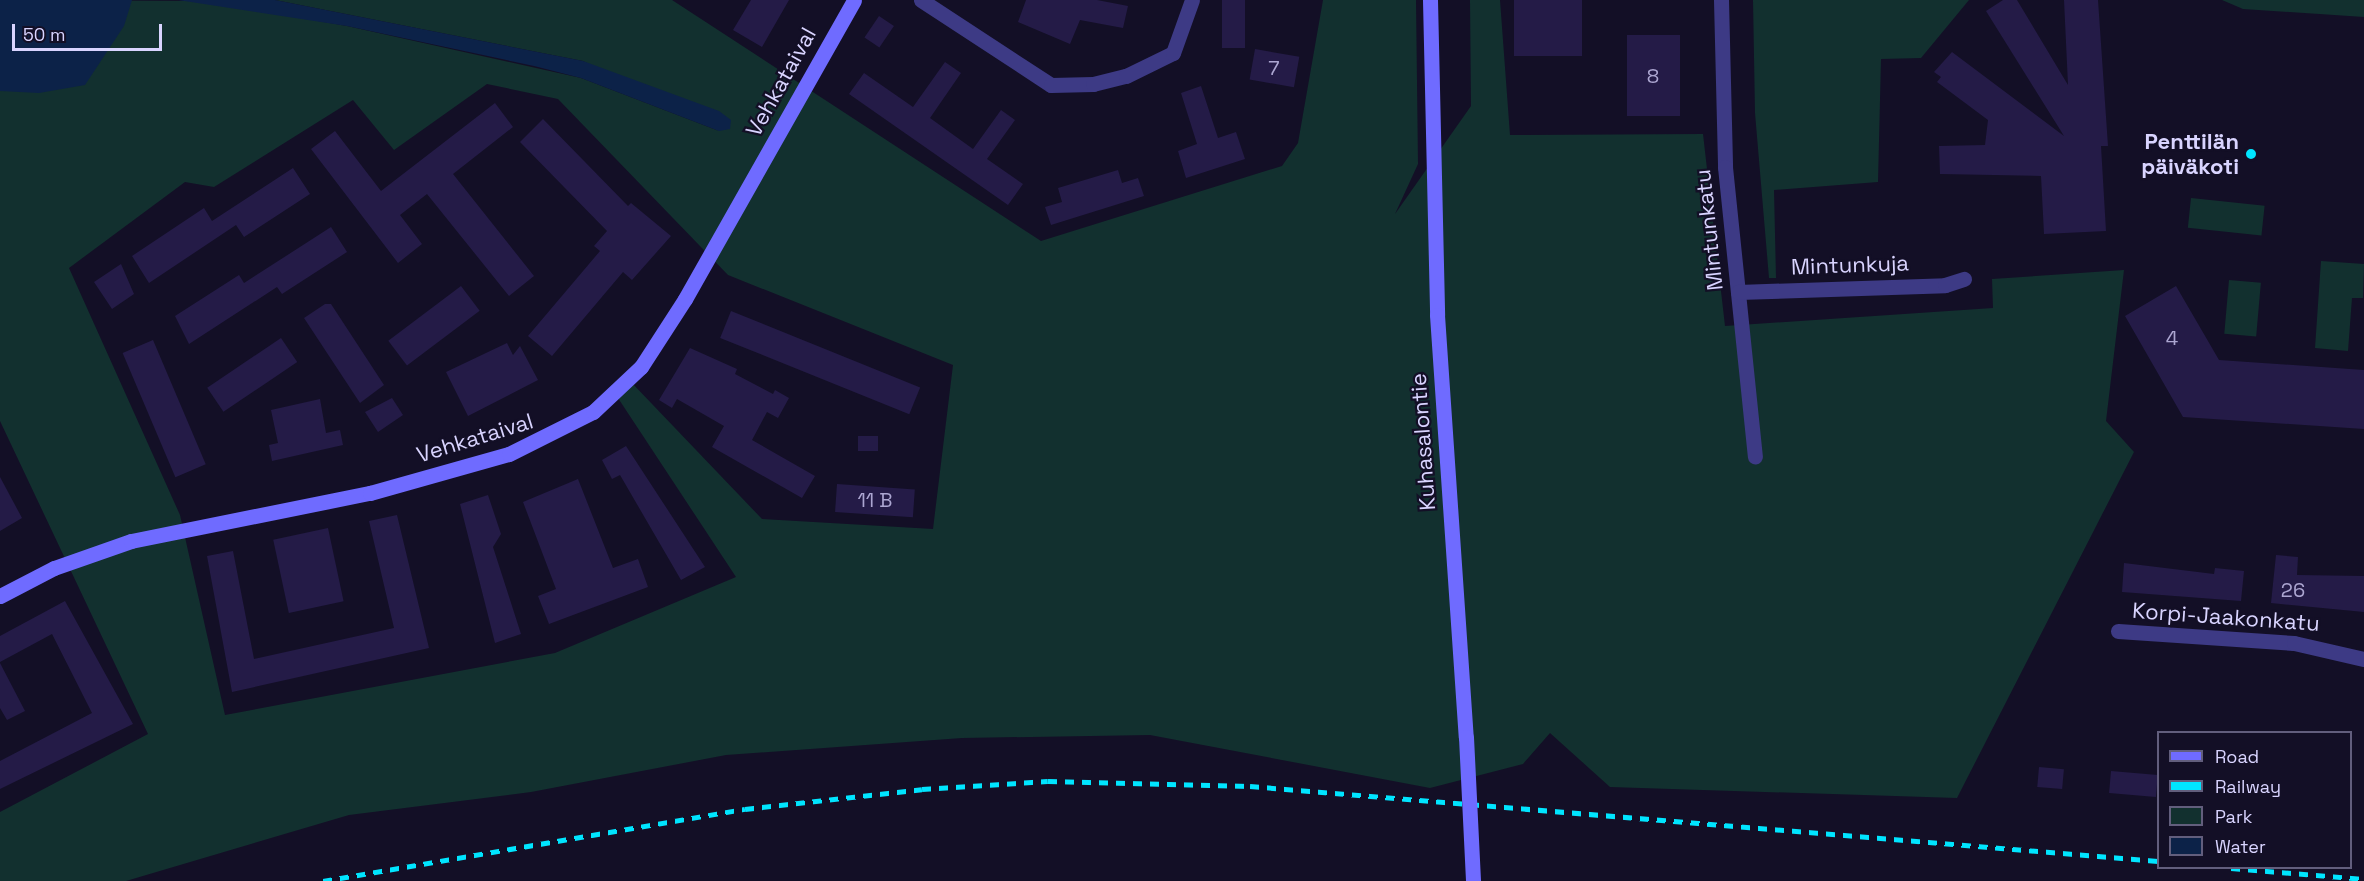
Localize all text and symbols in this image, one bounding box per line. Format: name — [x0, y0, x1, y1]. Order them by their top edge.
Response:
scale bar — [15, 12, 165, 50]
text: 50 m — [23, 23, 65, 46]
street label: Vehkataival — [740, 23, 822, 141]
house number: 7 — [1268, 56, 1280, 80]
house number: 8 — [1647, 64, 1659, 88]
place label: Penttilän päiväkoti — [2141, 128, 2239, 180]
marker: Penttilän päiväkoti — [2244, 147, 2258, 161]
street label: Mintunkatu — [1690, 168, 1728, 292]
street label: Mintunkuja — [1791, 250, 1909, 280]
house number: 4 — [2166, 326, 2178, 350]
street label: Kuhasalontie — [1405, 372, 1441, 512]
street label: Vehkataival — [414, 408, 536, 468]
house number: 11 B — [857, 488, 893, 512]
house number: 26 — [2281, 578, 2305, 602]
street label: Korpi-Jaakonkatu — [2131, 597, 2321, 637]
legend — [2157, 731, 2352, 869]
text: Road — [2215, 745, 2259, 768]
text: Railway — [2215, 775, 2281, 798]
text: Park — [2215, 805, 2252, 828]
text: Water — [2215, 835, 2266, 858]

